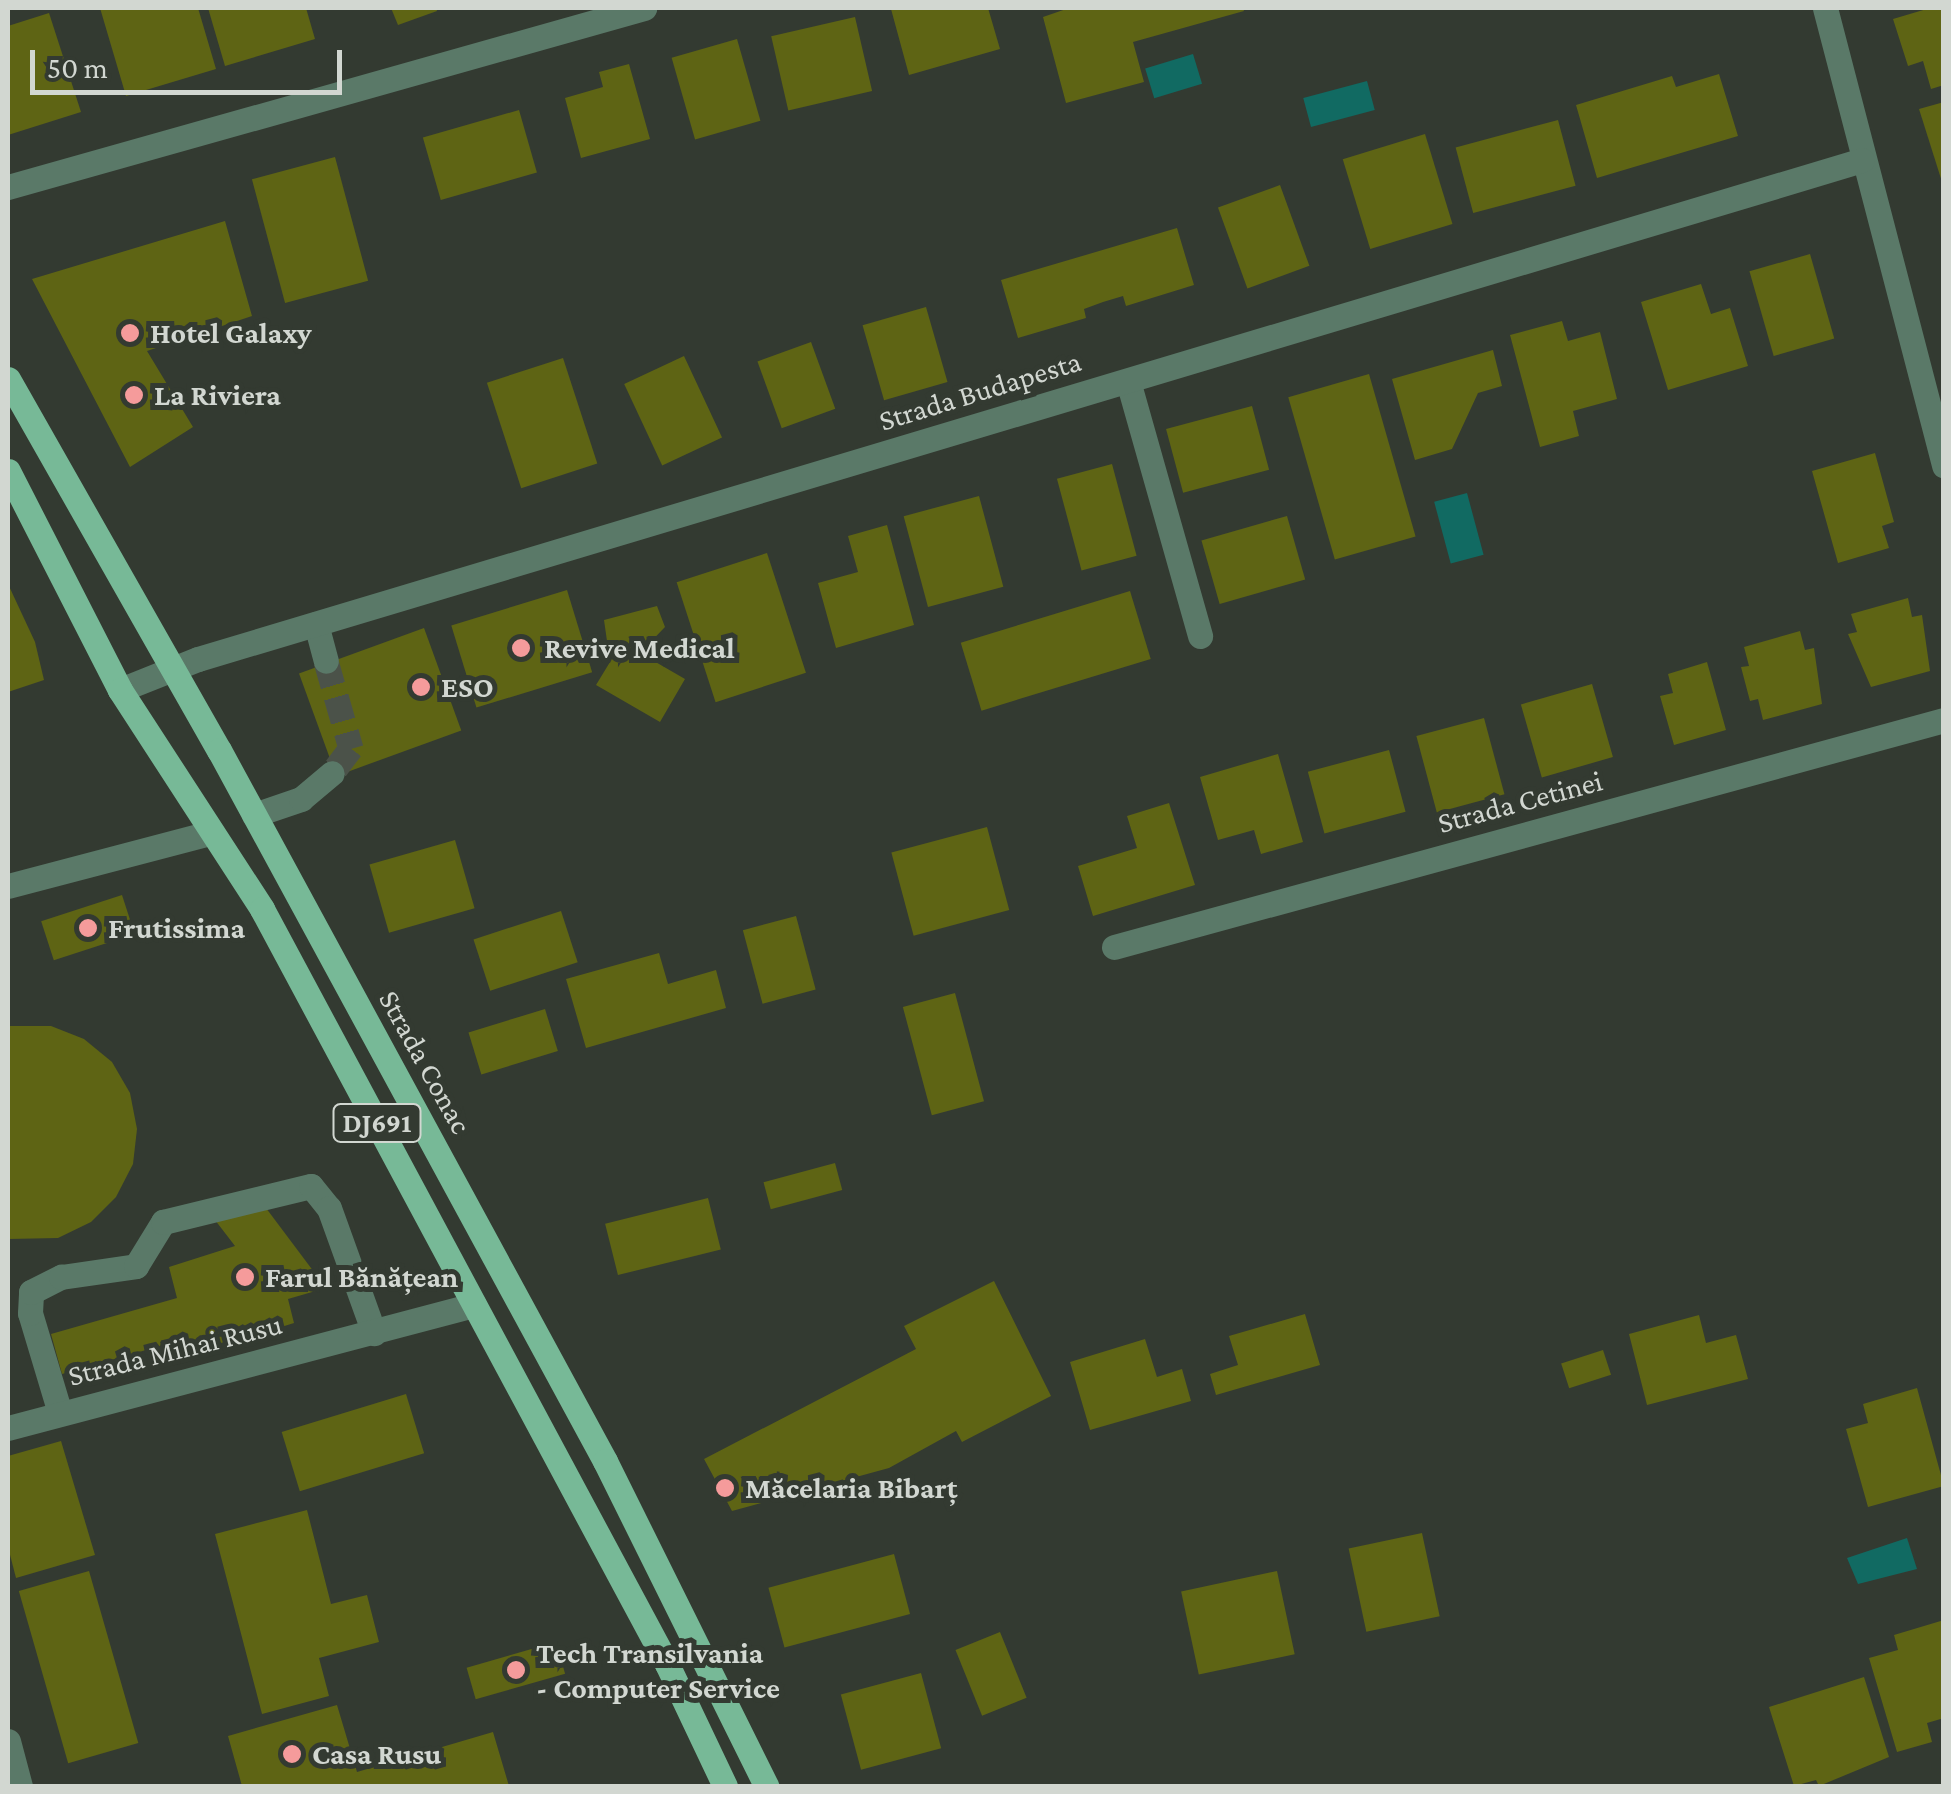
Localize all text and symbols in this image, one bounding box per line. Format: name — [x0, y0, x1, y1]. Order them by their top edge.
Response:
scale bar — [35, 30, 348, 92]
text: 50 m — [47, 51, 108, 84]
place label: Hotel Galaxy — [150, 315, 312, 351]
marker: Hotel Galaxy — [119, 322, 141, 344]
street label: Strada Budapesta — [875, 343, 1085, 439]
place label: La Riviera — [154, 377, 281, 413]
marker: La Riviera — [123, 384, 145, 406]
place label: Revive Medical — [544, 630, 735, 666]
marker: Revive Medical — [508, 635, 534, 661]
place label: ESO — [441, 669, 494, 705]
marker: ESO — [410, 676, 432, 698]
street label: Strada Cetinei — [1434, 763, 1606, 841]
place label: Frutissima — [108, 910, 245, 946]
marker: Frutissima — [77, 917, 99, 939]
street label: Strada Conac — [371, 984, 479, 1140]
road number: DJ691 — [332, 1100, 422, 1146]
place label: Farul Bănățean — [265, 1259, 458, 1295]
marker: Farul Bănățean — [234, 1266, 256, 1288]
street label: Strada Mihai Rusu — [64, 1306, 286, 1394]
place label: Măcelaria Bibarț — [745, 1470, 958, 1506]
marker: Măcelaria Bibarț — [714, 1477, 736, 1499]
place label: Tech Transilvania - Computer Service — [536, 1635, 780, 1706]
marker: Tech Transilvania - Computer Service — [505, 1659, 527, 1681]
place label: Casa Rusu — [312, 1736, 441, 1772]
marker: Casa Rusu — [281, 1743, 303, 1765]

